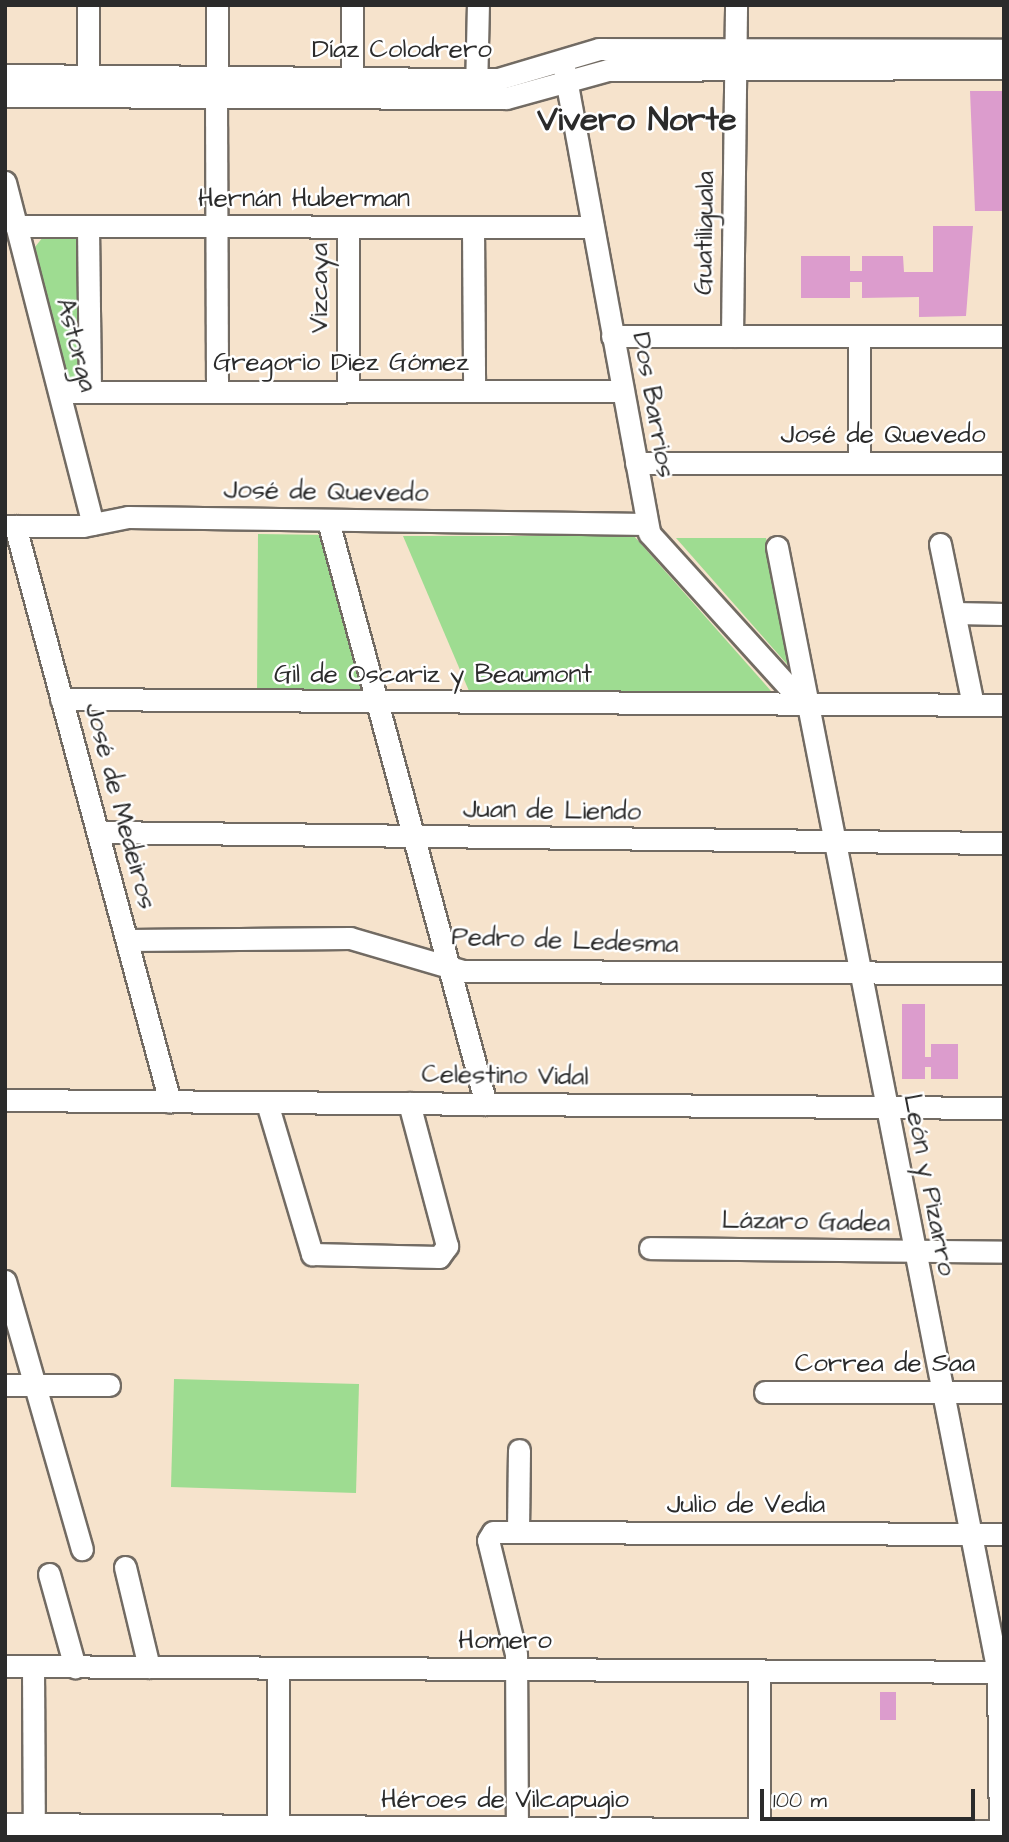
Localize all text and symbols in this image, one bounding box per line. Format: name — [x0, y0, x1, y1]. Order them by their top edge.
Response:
street label: Díaz Colodrero — [312, 34, 492, 66]
district label: Vivero Norte — [537, 101, 737, 141]
street label: Guatiliguala — [688, 171, 722, 295]
street label: Hernán Huberman — [198, 183, 410, 215]
street label: Vizcaya — [304, 243, 336, 333]
street label: Astorga — [49, 295, 103, 395]
street label: Dos Barrios — [625, 330, 681, 480]
street label: Gregorio Diez Gómez — [213, 347, 469, 379]
street label: José de Quevedo — [780, 419, 986, 451]
street label: José de Quevedo — [223, 475, 429, 509]
street label: Gil de Oscariz y Beaumont — [274, 659, 592, 691]
street label: José de Medeiros — [77, 699, 163, 913]
street label: Juan de Liendo — [463, 794, 641, 828]
street label: Pedro de Ledesma — [451, 921, 679, 961]
street label: Celestino Vidal — [421, 1059, 589, 1093]
street label: León y Pizarro — [896, 1091, 962, 1279]
street label: Lázaro Gadea — [721, 1205, 891, 1239]
street label: Correa de Saa — [795, 1348, 975, 1380]
street label: Julio de Vedia — [667, 1489, 825, 1521]
street label: Homero — [458, 1625, 552, 1657]
scale bar — [764, 1776, 979, 1820]
street label: Héroes de Vilcapugio — [381, 1784, 629, 1816]
text: 100 m — [773, 1786, 827, 1815]

